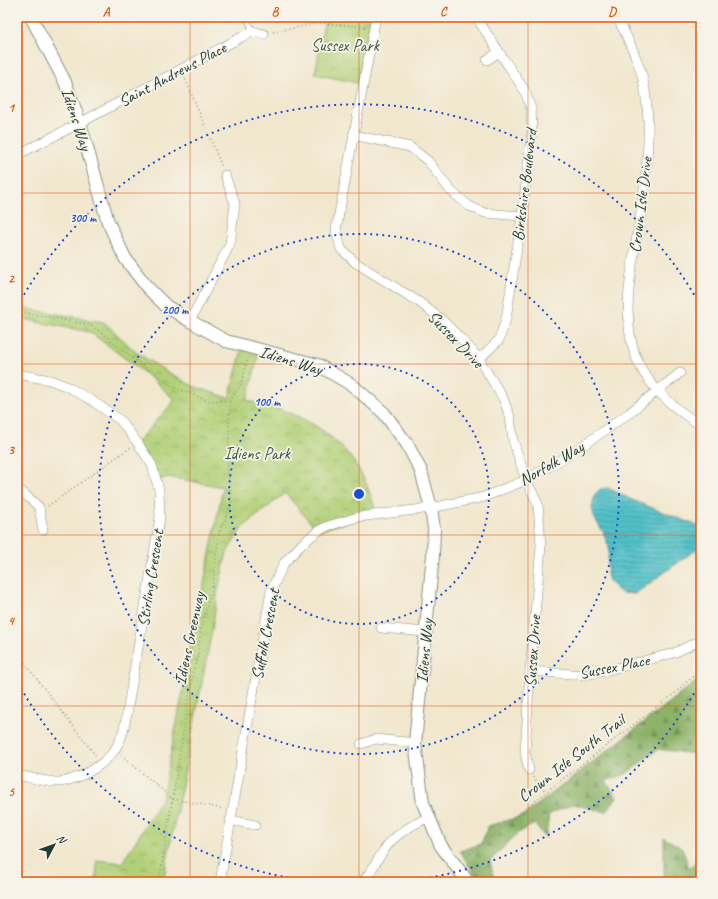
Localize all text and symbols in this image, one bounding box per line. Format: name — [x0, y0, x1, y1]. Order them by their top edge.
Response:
text: A — [103, 4, 111, 20]
text: B — [272, 4, 280, 20]
text: C — [440, 4, 448, 20]
text: D — [608, 4, 617, 20]
park label: Sussex Park — [311, 35, 381, 56]
street label: Saint Andrews Place — [115, 37, 231, 112]
street label: Idiens Way — [57, 85, 97, 154]
text: 1 — [8, 100, 16, 116]
street label: Birkshire Boulevard — [507, 126, 542, 242]
street label: Crown Isle Drive — [624, 155, 657, 254]
text: 300 m — [70, 210, 97, 226]
text: 2 — [8, 271, 15, 287]
text: 200 m — [162, 302, 189, 318]
street label: Sussex Drive — [423, 306, 489, 373]
street label: Idiens Way — [257, 341, 326, 380]
text: 100 m — [254, 394, 281, 410]
street label: Norfolk Way — [515, 436, 588, 490]
text: 3 — [8, 442, 15, 458]
park label: Idiens Park — [224, 443, 292, 464]
centre of rings — [352, 487, 366, 501]
street label: Stirling Crescent — [132, 526, 169, 628]
street label: Suffolk Crescent — [246, 585, 285, 681]
street label: Idiens Greenway — [169, 589, 210, 686]
text: 4 — [8, 613, 16, 629]
street label: Sussex Drive — [520, 613, 546, 688]
street label: Idiens Way — [411, 617, 438, 684]
street label: Sussex Place — [577, 649, 652, 684]
street label: Crown Isle South Trail — [513, 708, 632, 807]
text: 5 — [8, 784, 15, 800]
north arrow — [34, 825, 74, 865]
text: N — [54, 831, 70, 847]

